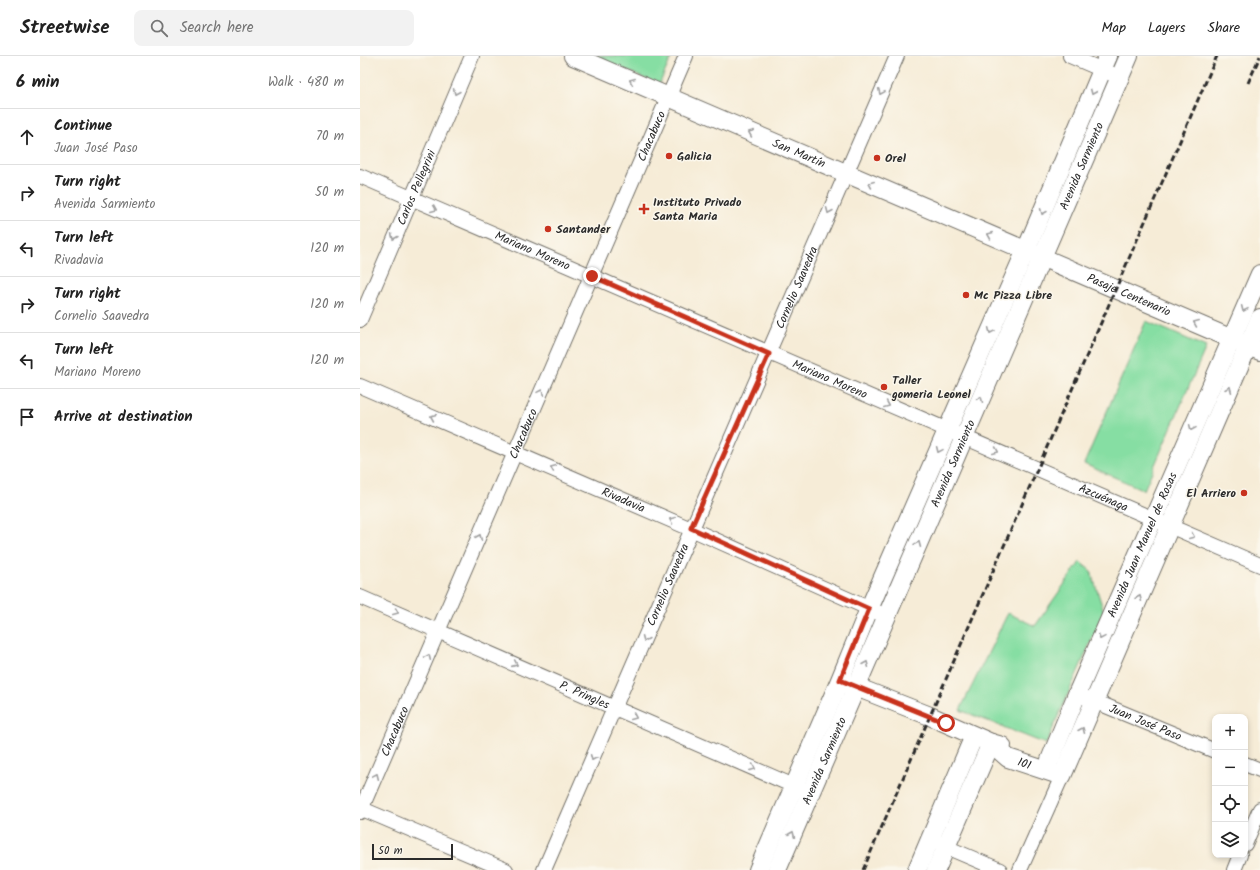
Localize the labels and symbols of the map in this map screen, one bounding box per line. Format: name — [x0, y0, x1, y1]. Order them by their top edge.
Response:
one-way arrow — [629, 78, 636, 86]
one-way arrow — [878, 87, 886, 95]
one-way arrow — [1090, 87, 1098, 95]
one-way arrow — [453, 88, 461, 95]
street label: Chacabuco — [633, 108, 671, 165]
street label: Avenida Sarmiento — [1055, 119, 1109, 213]
one-way arrow — [748, 130, 756, 138]
street label: San Martín — [769, 134, 828, 173]
street label: Carlos Pellegrini — [392, 146, 442, 228]
place label: Galicia — [677, 147, 712, 166]
place label: Orel — [885, 149, 907, 168]
marker: Galicia — [664, 151, 674, 161]
marker: Orel — [872, 153, 882, 163]
one-way arrow — [867, 181, 874, 189]
place label: Instituto Privado Santa Maria — [653, 193, 742, 226]
marker: Instituto Privado Santa Maria — [638, 203, 650, 215]
one-way arrow — [431, 204, 438, 212]
one-way arrow — [826, 207, 834, 214]
one-way arrow — [1039, 208, 1047, 215]
place label: Santander — [556, 220, 611, 239]
marker: Santander — [543, 224, 553, 234]
street label: Mariano Moreno — [492, 226, 573, 276]
one-way arrow — [987, 232, 995, 240]
one-way arrow — [391, 234, 399, 241]
street label: Cornelio Saavedra — [771, 243, 824, 332]
route end — [583, 267, 601, 285]
street label: Pasaje Centenario — [1084, 269, 1174, 322]
place label: Mc Pizza Libre — [974, 286, 1052, 305]
marker: Mc Pizza Libre — [961, 290, 971, 300]
one-way arrow — [1241, 306, 1249, 313]
one-way arrow — [1192, 320, 1199, 328]
one-way arrow — [988, 327, 996, 334]
street label: Mariano Moreno — [789, 355, 870, 404]
place label: Taller gomeria Leonel — [891, 371, 972, 404]
marker: Taller gomeria Leonel — [879, 382, 889, 392]
one-way arrow — [1225, 385, 1233, 392]
one-way arrow — [537, 389, 545, 396]
one-way arrow — [975, 396, 983, 404]
one-way arrow — [883, 400, 891, 408]
street label: Chacabuco — [504, 406, 543, 462]
one-way arrow — [430, 414, 437, 422]
street label: Avenida Sarmiento — [926, 417, 981, 510]
one-way arrow — [1189, 425, 1197, 432]
one-way arrow — [935, 446, 943, 453]
one-way arrow — [991, 446, 999, 454]
one-way arrow — [549, 465, 556, 473]
street label: Avenida Juan Manuel de Rosas — [1102, 469, 1182, 621]
street label: Azcuénaga — [1076, 479, 1131, 517]
street label: Rivadavia — [598, 482, 648, 518]
place label: El Arriero — [1187, 484, 1237, 503]
marker: El Arriero — [1239, 488, 1249, 498]
one-way arrow — [669, 517, 676, 525]
one-way arrow — [1188, 531, 1196, 539]
one-way arrow — [474, 534, 482, 542]
street label: Cornelio Saavedra — [642, 540, 695, 629]
one-way arrow — [913, 541, 921, 548]
one-way arrow — [1134, 595, 1142, 602]
one-way arrow — [391, 607, 399, 615]
one-way arrow — [1098, 633, 1106, 641]
one-way arrow — [641, 635, 649, 642]
one-way arrow — [423, 653, 431, 661]
one-way arrow — [510, 659, 518, 667]
one-way arrow — [862, 660, 870, 667]
street label: P. Pringles — [556, 676, 613, 715]
street label: Juan José Paso — [1106, 699, 1185, 746]
street label: Chacabuco — [376, 703, 415, 760]
one-way arrow — [630, 712, 637, 720]
street label: Avenida Sarmiento — [797, 714, 852, 808]
route start — [937, 714, 955, 732]
one-way arrow — [1077, 727, 1085, 735]
street label: 101 — [1015, 753, 1034, 775]
one-way arrow — [590, 754, 598, 762]
one-way arrow — [750, 763, 757, 771]
one-way arrow — [371, 772, 379, 779]
one-way arrow — [787, 831, 795, 839]
scale bar — [372, 842, 453, 861]

